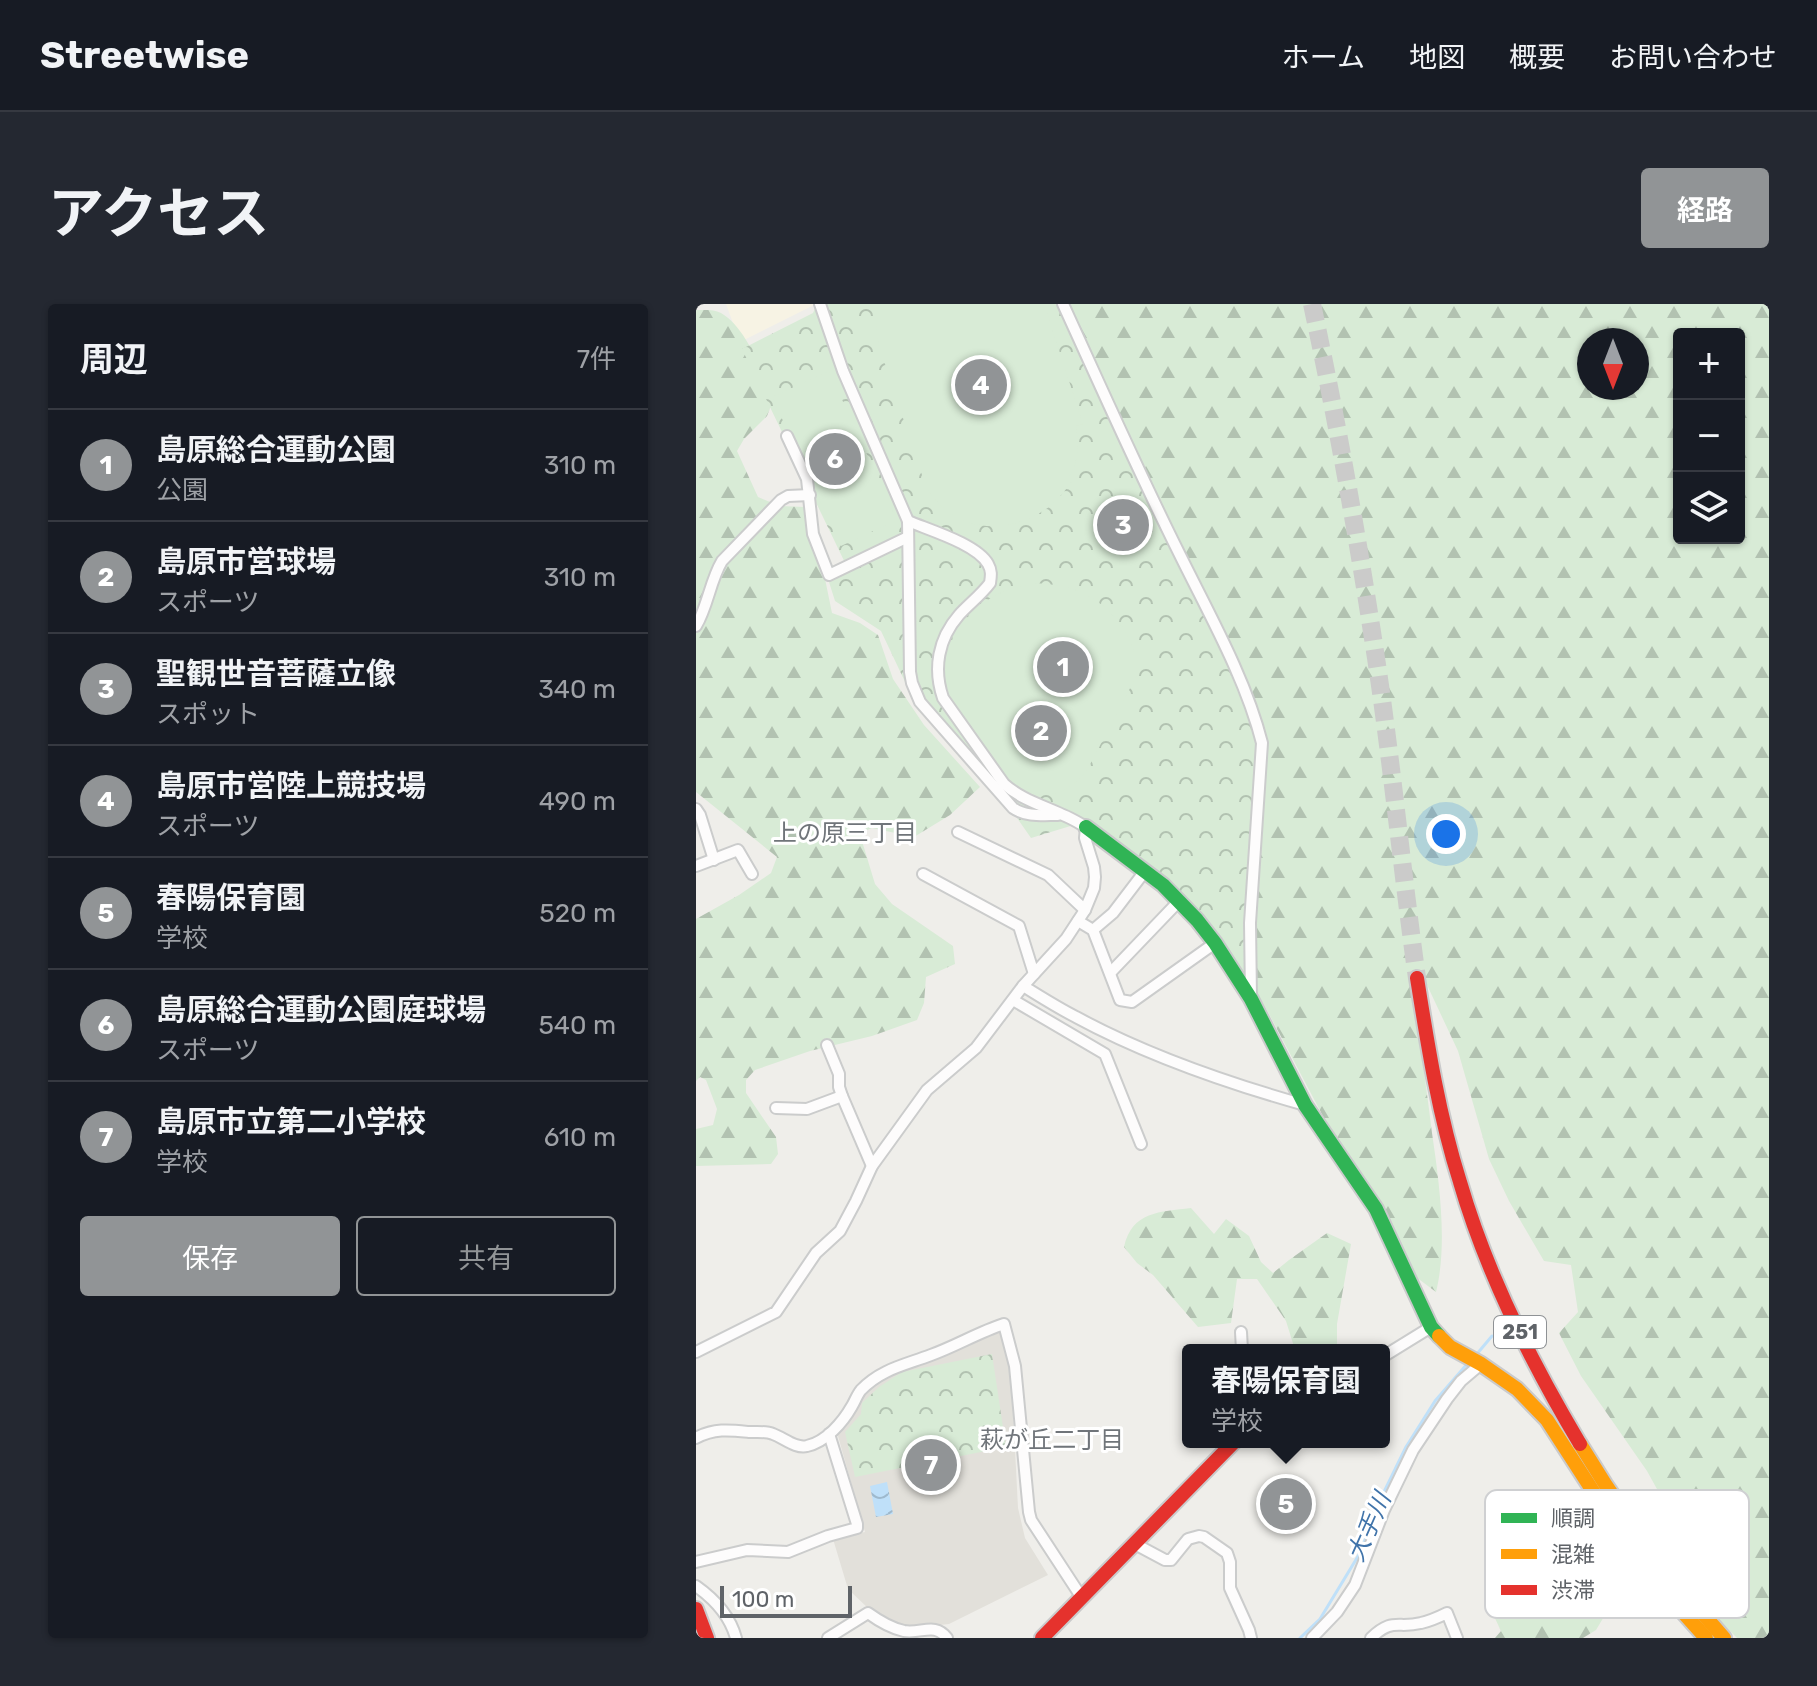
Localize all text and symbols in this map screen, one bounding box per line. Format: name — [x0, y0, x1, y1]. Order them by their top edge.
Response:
text: Streetwise — [40, 32, 249, 78]
text: ホーム — [1282, 41, 1365, 74]
text: 地図 — [1409, 41, 1465, 74]
text: 概要 — [1509, 41, 1565, 74]
text: お問い合わせ — [1609, 41, 1777, 74]
button: 経路 — [1641, 168, 1769, 248]
text: アクセス — [48, 181, 269, 247]
north arrow — [1577, 328, 1649, 400]
map controls — [1673, 328, 1745, 544]
button: + — [1673, 328, 1745, 400]
text: 周辺 — [80, 339, 148, 380]
text: 7件 — [577, 344, 616, 375]
pin: 4 — [955, 355, 1007, 415]
button: − — [1673, 400, 1745, 472]
pin: 6 — [809, 429, 861, 489]
text: 島原総合運動公園 — [156, 432, 396, 468]
text: 1 — [100, 450, 112, 481]
text: 310 m — [544, 450, 616, 481]
button: layers — [1673, 472, 1745, 544]
text: 公園 — [156, 475, 208, 506]
pin: 3 — [1097, 495, 1149, 555]
text: 島原市営球場 — [156, 544, 336, 580]
text: 2 — [98, 562, 114, 593]
text: 310 m — [544, 562, 616, 593]
text: スポーツ — [156, 587, 259, 618]
pin: 1 — [1037, 637, 1089, 697]
text: 聖観世音菩薩立像 — [156, 656, 396, 692]
text: 3 — [97, 674, 115, 705]
text: 340 m — [538, 674, 616, 705]
text: スポット — [156, 699, 260, 730]
pin: 2 — [1015, 701, 1067, 761]
text: 島原市営陸上競技場 — [156, 768, 426, 804]
text: 4 — [97, 786, 115, 817]
text: 490 m — [539, 786, 616, 817]
text: スポーツ — [156, 811, 259, 842]
your location — [1426, 814, 1466, 854]
district label: 上の原三丁目 — [773, 819, 917, 847]
text: 春陽保育園 — [156, 880, 306, 916]
text: 5 — [98, 898, 114, 929]
text: 520 m — [539, 898, 616, 929]
text: 学校 — [156, 923, 208, 954]
text: 島原総合運動公園庭球場 — [156, 992, 486, 1028]
text: 6 — [98, 1010, 114, 1041]
text: 540 m — [538, 1010, 616, 1041]
text: スポーツ — [156, 1035, 259, 1066]
text: 島原市立第二小学校 — [156, 1104, 426, 1140]
text: 7 — [99, 1122, 113, 1153]
text: 610 m — [544, 1122, 616, 1153]
text: 学校 — [156, 1147, 208, 1178]
button: 保存 — [80, 1216, 340, 1296]
button: 共有 — [356, 1216, 616, 1296]
road number: 251 — [1494, 1316, 1546, 1348]
popup — [1182, 1344, 1390, 1448]
text: 春陽保育園 — [1211, 1363, 1361, 1399]
text: 学校 — [1211, 1406, 1263, 1437]
district label: 萩が丘二丁目 — [980, 1426, 1124, 1454]
pin: 7 — [905, 1435, 957, 1495]
pin: 5 — [1260, 1474, 1312, 1534]
water label: 大手川 — [1342, 1486, 1398, 1566]
legend — [1485, 1490, 1749, 1618]
text: 順調 — [1551, 1505, 1595, 1532]
text: 混雑 — [1551, 1541, 1595, 1568]
text: 渋滞 — [1551, 1577, 1595, 1604]
scale bar — [720, 1582, 852, 1618]
text: 100 m — [732, 1586, 794, 1613]

